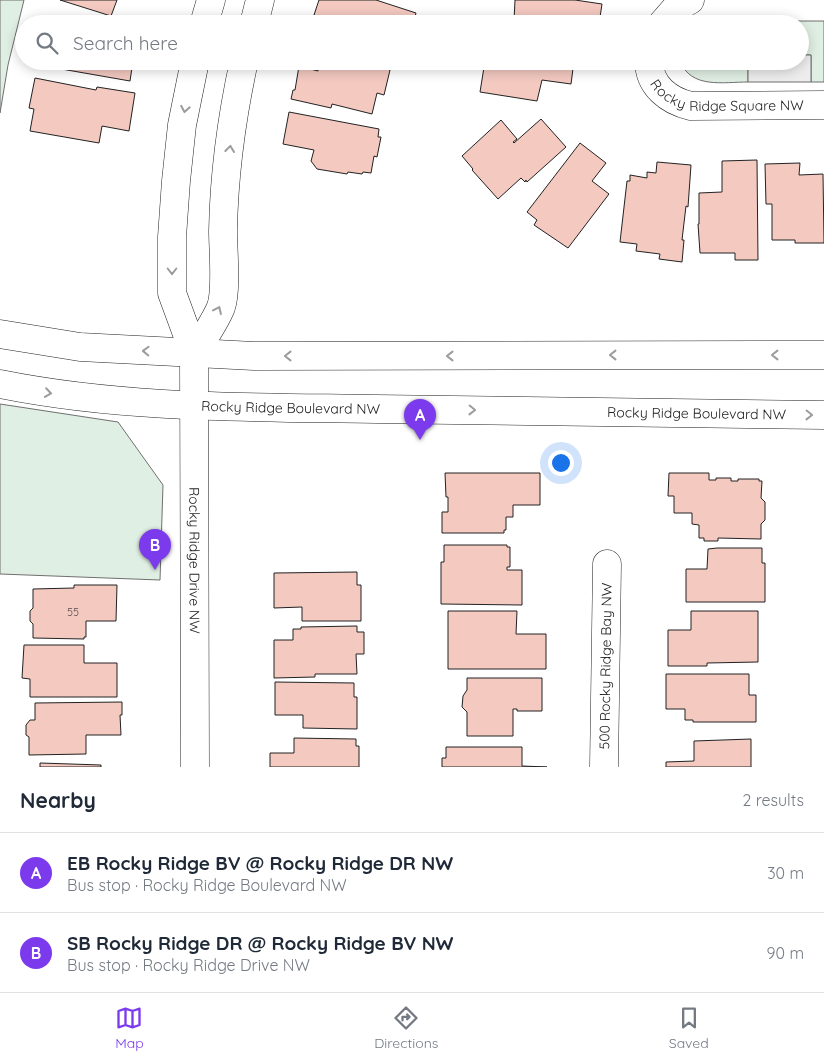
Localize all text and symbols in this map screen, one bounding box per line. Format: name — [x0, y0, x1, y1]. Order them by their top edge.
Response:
search box — [15, 15, 809, 70]
icon: search — [33, 29, 61, 57]
text: Search here — [73, 31, 178, 55]
street label: Rocky Ridge Square NW — [646, 76, 804, 115]
one-way arrow — [181, 105, 191, 113]
one-way arrow — [224, 145, 235, 153]
one-way arrow — [167, 268, 177, 275]
one-way arrow — [212, 307, 222, 316]
one-way arrow — [141, 346, 149, 356]
one-way arrow — [609, 350, 616, 360]
one-way arrow — [771, 350, 779, 360]
one-way arrow — [284, 351, 292, 361]
one-way arrow — [446, 351, 454, 361]
one-way arrow — [44, 387, 52, 398]
street label: Rocky Ridge Boulevard NW — [201, 397, 381, 418]
pin: A — [404, 399, 436, 440]
street label: Rocky Ridge Boulevard NW — [607, 403, 787, 423]
one-way arrow — [468, 405, 476, 415]
one-way arrow — [806, 410, 813, 420]
your location — [548, 450, 574, 476]
street label: Rocky Ridge Drive NW — [185, 487, 204, 634]
pin: B — [139, 529, 171, 570]
street label: 500 Rocky Ridge Bay NW — [595, 582, 616, 749]
house number: 55 — [67, 605, 79, 619]
text: Nearby — [20, 787, 96, 813]
text: 2 results — [742, 790, 804, 810]
text: EB Rocky Ridge BV @ Rocky Ridge DR NW — [67, 851, 453, 875]
text: A — [31, 863, 41, 883]
text: 30 m — [767, 863, 804, 883]
text: Bus stop · Rocky Ridge Boulevard NW — [67, 875, 347, 895]
text: SB Rocky Ridge DR @ Rocky Ridge BV NW — [67, 931, 454, 955]
text: B — [31, 943, 41, 963]
text: 90 m — [767, 943, 804, 963]
text: Bus stop · Rocky Ridge Drive NW — [67, 955, 310, 975]
tab: Map — [115, 1004, 144, 1052]
tab: Directions — [374, 1004, 438, 1052]
tab: Saved — [669, 1004, 709, 1052]

